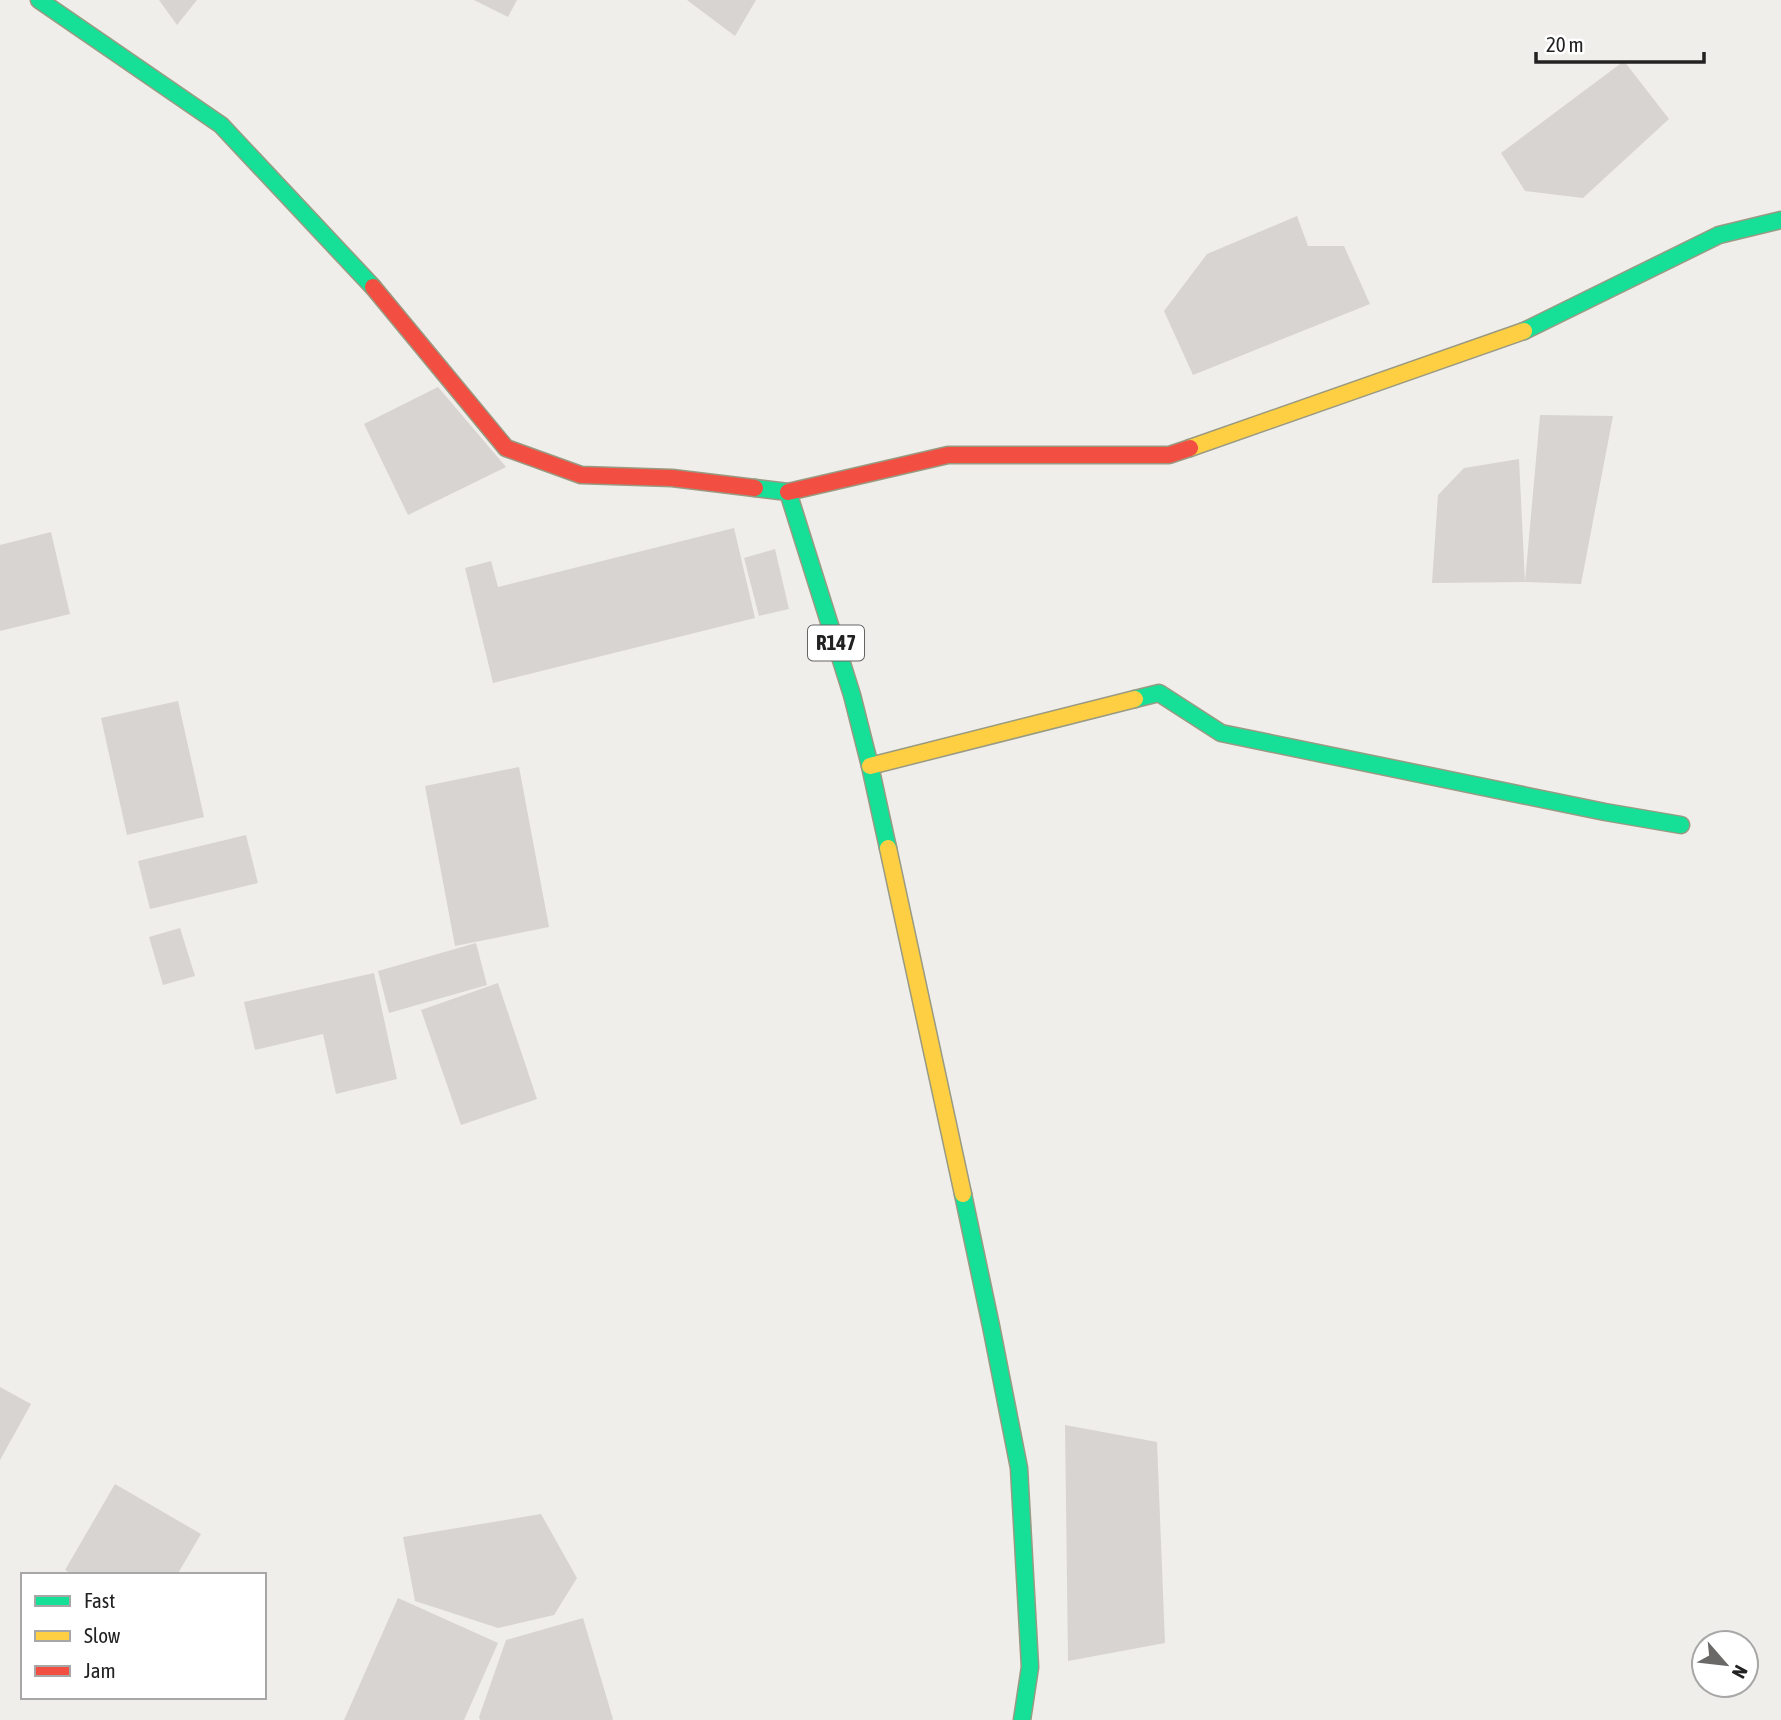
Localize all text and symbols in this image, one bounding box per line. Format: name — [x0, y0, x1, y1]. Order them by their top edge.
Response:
scale bar — [1536, 21, 1704, 65]
text: 20 m — [1546, 32, 1584, 56]
road number: R147 — [808, 626, 864, 660]
legend — [21, 1573, 266, 1699]
text: Fast — [84, 1588, 115, 1612]
text: Slow — [84, 1623, 121, 1647]
north arrow — [1690, 1629, 1760, 1699]
text: Jam — [84, 1658, 116, 1682]
text: N — [1728, 1662, 1752, 1682]

